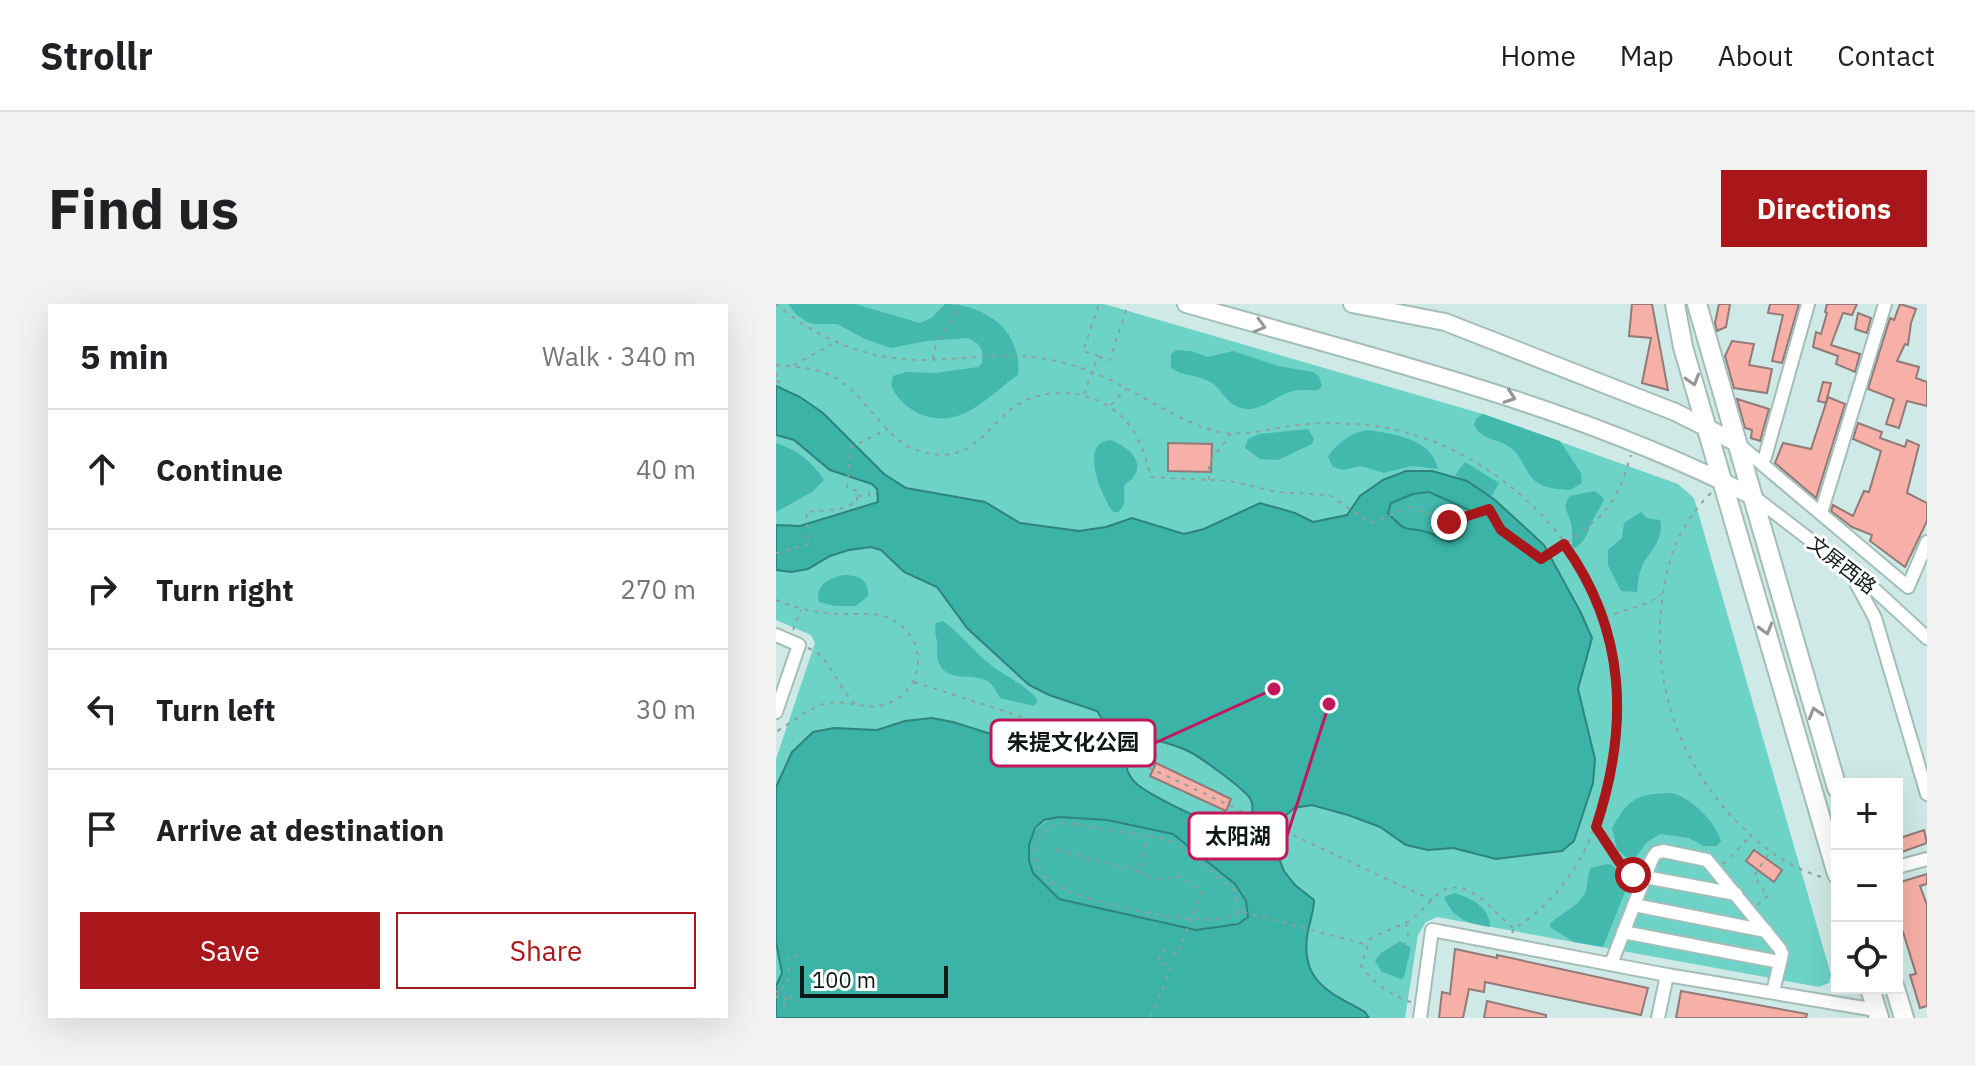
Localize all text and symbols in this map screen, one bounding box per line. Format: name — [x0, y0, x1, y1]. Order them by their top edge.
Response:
text: Strollr — [40, 31, 153, 80]
text: Home — [1500, 37, 1576, 74]
text: Map — [1620, 37, 1674, 74]
text: About — [1718, 37, 1793, 74]
text: Contact — [1837, 37, 1935, 74]
button: Directions — [1721, 170, 1927, 247]
text: Find us — [48, 172, 239, 244]
one-way arrow — [1253, 317, 1267, 333]
text: 5 min — [80, 334, 169, 378]
text: Walk · 340 m — [542, 339, 696, 373]
one-way arrow — [1684, 372, 1700, 386]
one-way arrow — [1503, 387, 1517, 404]
icon: ahead — [80, 447, 124, 491]
text: Continue — [156, 450, 283, 489]
text: 40 m — [636, 452, 696, 486]
route end — [1431, 504, 1467, 540]
street label: 文屏西路 — [1802, 529, 1882, 600]
icon: right — [80, 567, 124, 611]
text: Turn right — [156, 570, 294, 609]
text: 270 m — [620, 572, 696, 606]
one-way arrow — [1757, 622, 1773, 636]
icon: left — [80, 687, 124, 731]
text: Turn left — [156, 690, 275, 729]
text: 30 m — [636, 692, 696, 726]
one-way arrow — [1808, 706, 1824, 720]
callout: 朱提文化公园 — [991, 720, 1155, 766]
text: 朱提文化公园 — [1007, 727, 1139, 756]
map controls — [1831, 778, 1903, 994]
button: + — [1831, 778, 1903, 850]
icon: arrive — [80, 807, 124, 851]
text: Arrive at destination — [156, 810, 444, 849]
callout: 太阳湖 — [1189, 813, 1287, 859]
text: 太阳湖 — [1205, 821, 1271, 850]
button: − — [1831, 850, 1903, 922]
route start — [1615, 857, 1651, 893]
button: Save — [80, 912, 380, 989]
button: Share — [396, 912, 696, 989]
button: locate — [1831, 922, 1903, 994]
scale bar — [800, 962, 948, 998]
text: 100 m — [812, 965, 876, 994]

